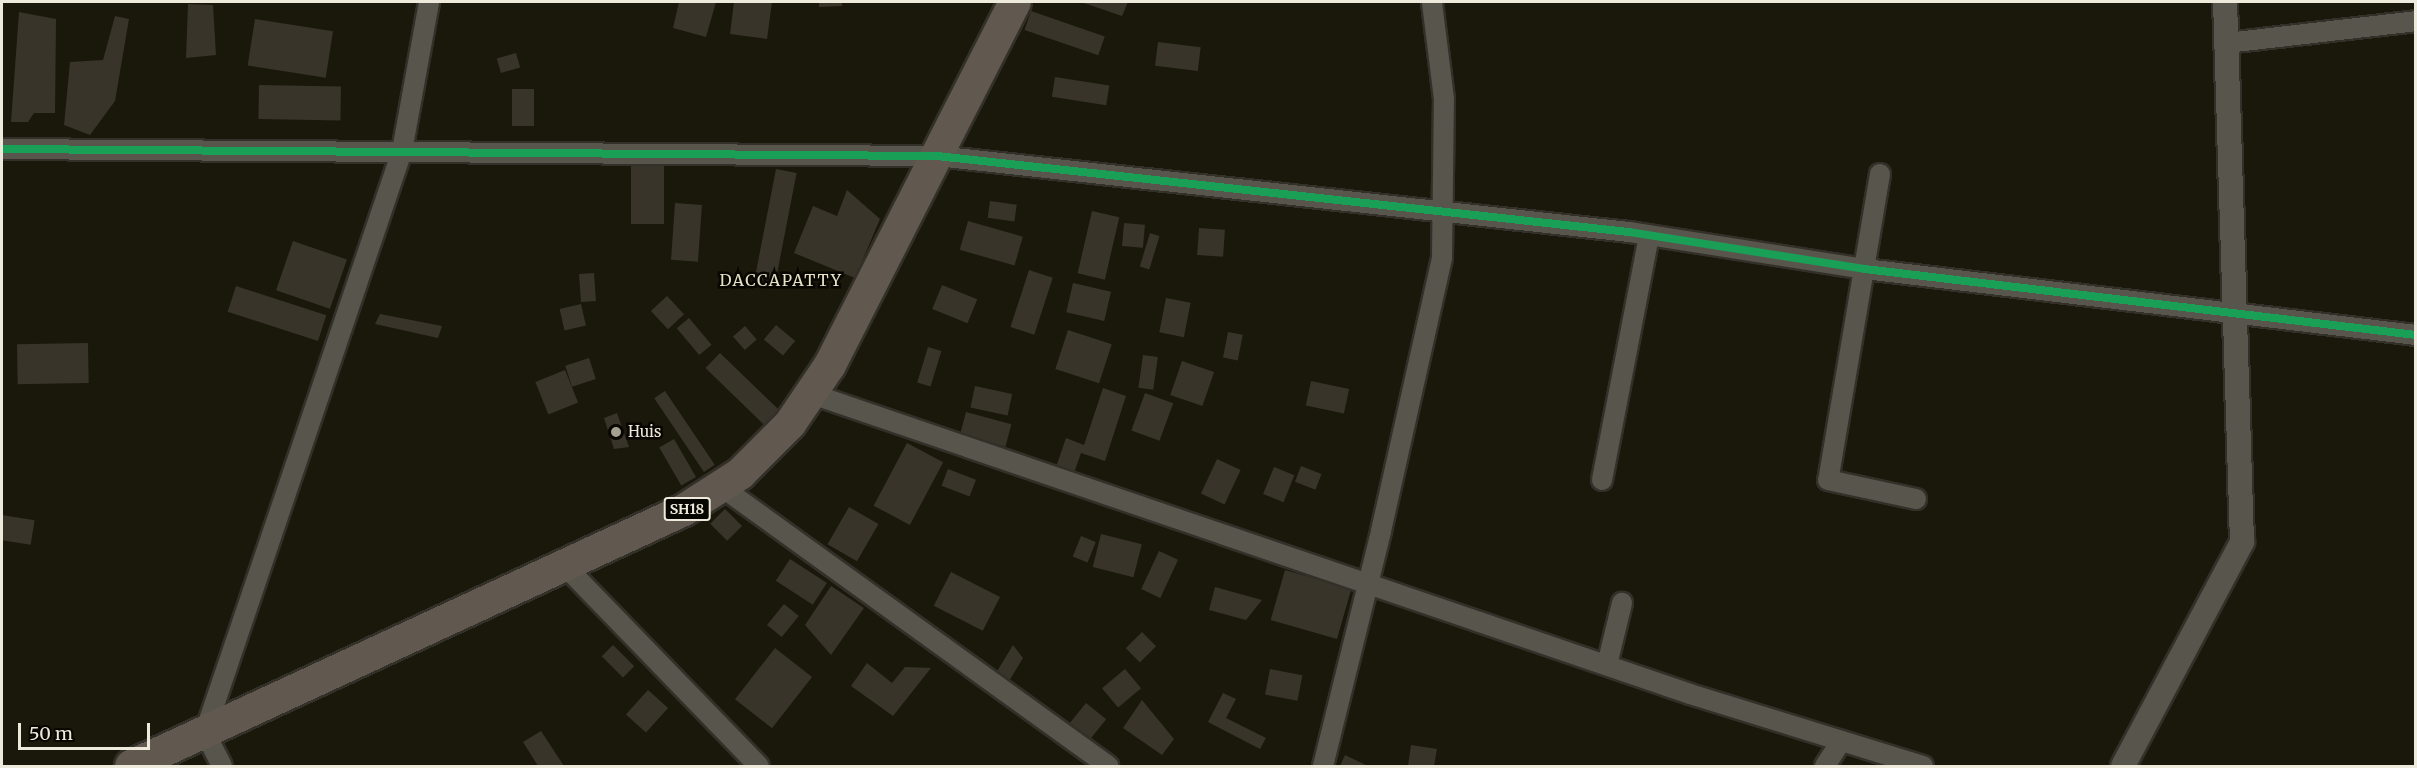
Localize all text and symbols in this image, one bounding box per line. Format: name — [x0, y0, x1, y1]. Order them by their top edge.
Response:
district label: DACCAPATTY — [720, 270, 842, 290]
place label: Huis — [628, 423, 661, 441]
marker: Huis — [609, 425, 623, 439]
road number: SH18 — [663, 498, 711, 520]
scale bar — [21, 711, 153, 749]
text: 50 m — [29, 722, 73, 745]

